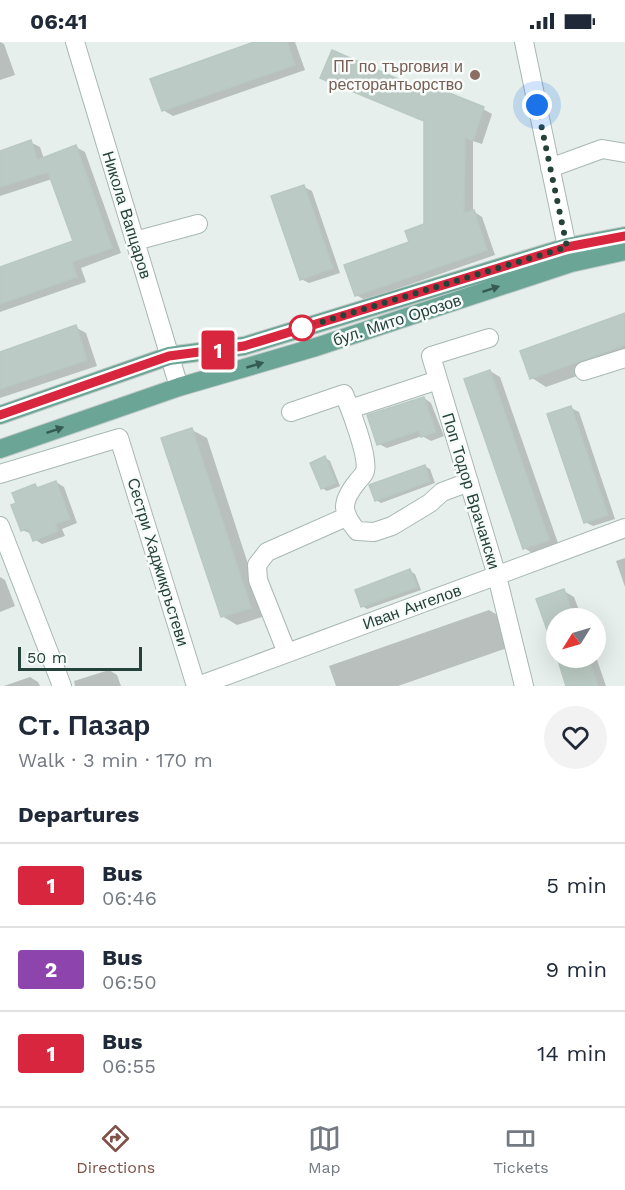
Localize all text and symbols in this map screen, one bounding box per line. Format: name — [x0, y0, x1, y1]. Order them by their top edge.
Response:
text: 06:41 — [30, 9, 88, 34]
place label: ПГ по търговия и ресторантьорство — [329, 57, 463, 94]
marker: ПГ по търговия и ресторантьорство — [468, 68, 482, 82]
your location — [522, 90, 552, 120]
street label: Никола Вапцаров — [99, 149, 155, 281]
one-way arrow — [482, 284, 500, 293]
street label: бул. Мито Орозов — [330, 290, 464, 350]
unlabelled marker — [289, 315, 315, 341]
line badge: 1 — [198, 330, 238, 370]
text: 1 — [213, 338, 223, 363]
one-way arrow — [246, 359, 264, 369]
street label: Поп Тодор Врачански — [438, 411, 504, 571]
one-way arrow — [46, 424, 64, 434]
street label: Сестри Хаджикръстеви — [123, 476, 193, 648]
street label: Иван Ангелов — [360, 580, 464, 634]
north arrow — [546, 608, 606, 668]
map controls — [546, 608, 606, 668]
scale bar — [18, 644, 142, 672]
text: 50 m — [27, 648, 67, 667]
button: heart — [544, 706, 607, 769]
text: Ст. Пазар — [18, 709, 150, 742]
text: Walk · 3 min · 170 m — [18, 748, 213, 772]
text: Departures — [18, 802, 139, 827]
text: Bus — [102, 861, 142, 886]
text: 1 — [46, 873, 56, 898]
text: 5 min — [546, 873, 607, 898]
text: 06:46 — [102, 886, 157, 910]
text: Bus — [102, 945, 142, 970]
text: 2 — [45, 957, 57, 982]
text: 9 min — [545, 957, 607, 982]
text: 06:50 — [102, 970, 157, 994]
text: Bus — [102, 1029, 142, 1054]
text: 1 — [46, 1041, 56, 1066]
text: 14 min — [537, 1041, 607, 1066]
text: 06:55 — [102, 1054, 156, 1078]
tab: Directions — [76, 1122, 155, 1177]
tab: Map — [308, 1122, 341, 1177]
tab: Tickets — [493, 1122, 549, 1177]

